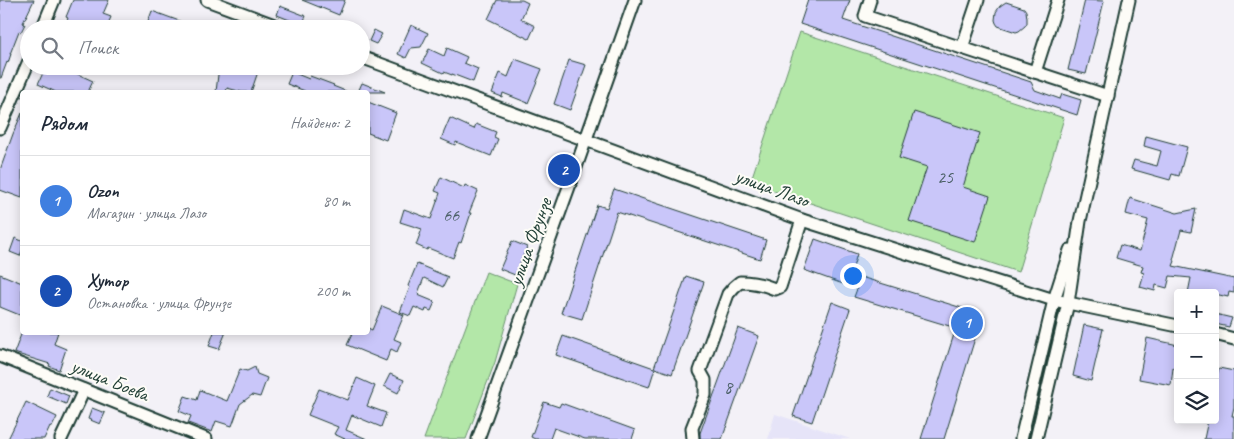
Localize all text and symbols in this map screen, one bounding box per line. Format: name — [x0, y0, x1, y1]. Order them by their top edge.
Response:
search box — [20, 20, 370, 75]
icon: search — [38, 34, 66, 62]
text: Поиск — [78, 36, 118, 60]
text: Рядом — [40, 110, 87, 136]
text: Найдено: 2 — [290, 113, 350, 133]
pin: 2 — [548, 151, 580, 189]
street label: улица Лазо — [731, 163, 814, 214]
house number: 25 — [937, 166, 954, 188]
text: Ozon — [87, 179, 119, 203]
text: 1 — [52, 191, 60, 211]
text: 80 m — [323, 191, 350, 211]
street label: улица Фрунзе — [502, 193, 558, 290]
text: Магазин · улица Лазо — [87, 203, 206, 223]
house number: 66 — [443, 204, 460, 226]
your location — [840, 263, 866, 289]
text: Хутор — [87, 269, 129, 293]
text: 2 — [52, 281, 60, 301]
text: 200 m — [316, 281, 350, 301]
map controls — [1174, 289, 1219, 424]
button: + — [1174, 289, 1219, 334]
text: Остановка · улица Фрунзе — [87, 293, 231, 313]
pin: 1 — [951, 304, 983, 342]
button: − — [1174, 334, 1219, 379]
street label: улица Боева — [67, 353, 154, 407]
house number: 8 — [724, 376, 734, 398]
button: layers — [1174, 379, 1219, 424]

